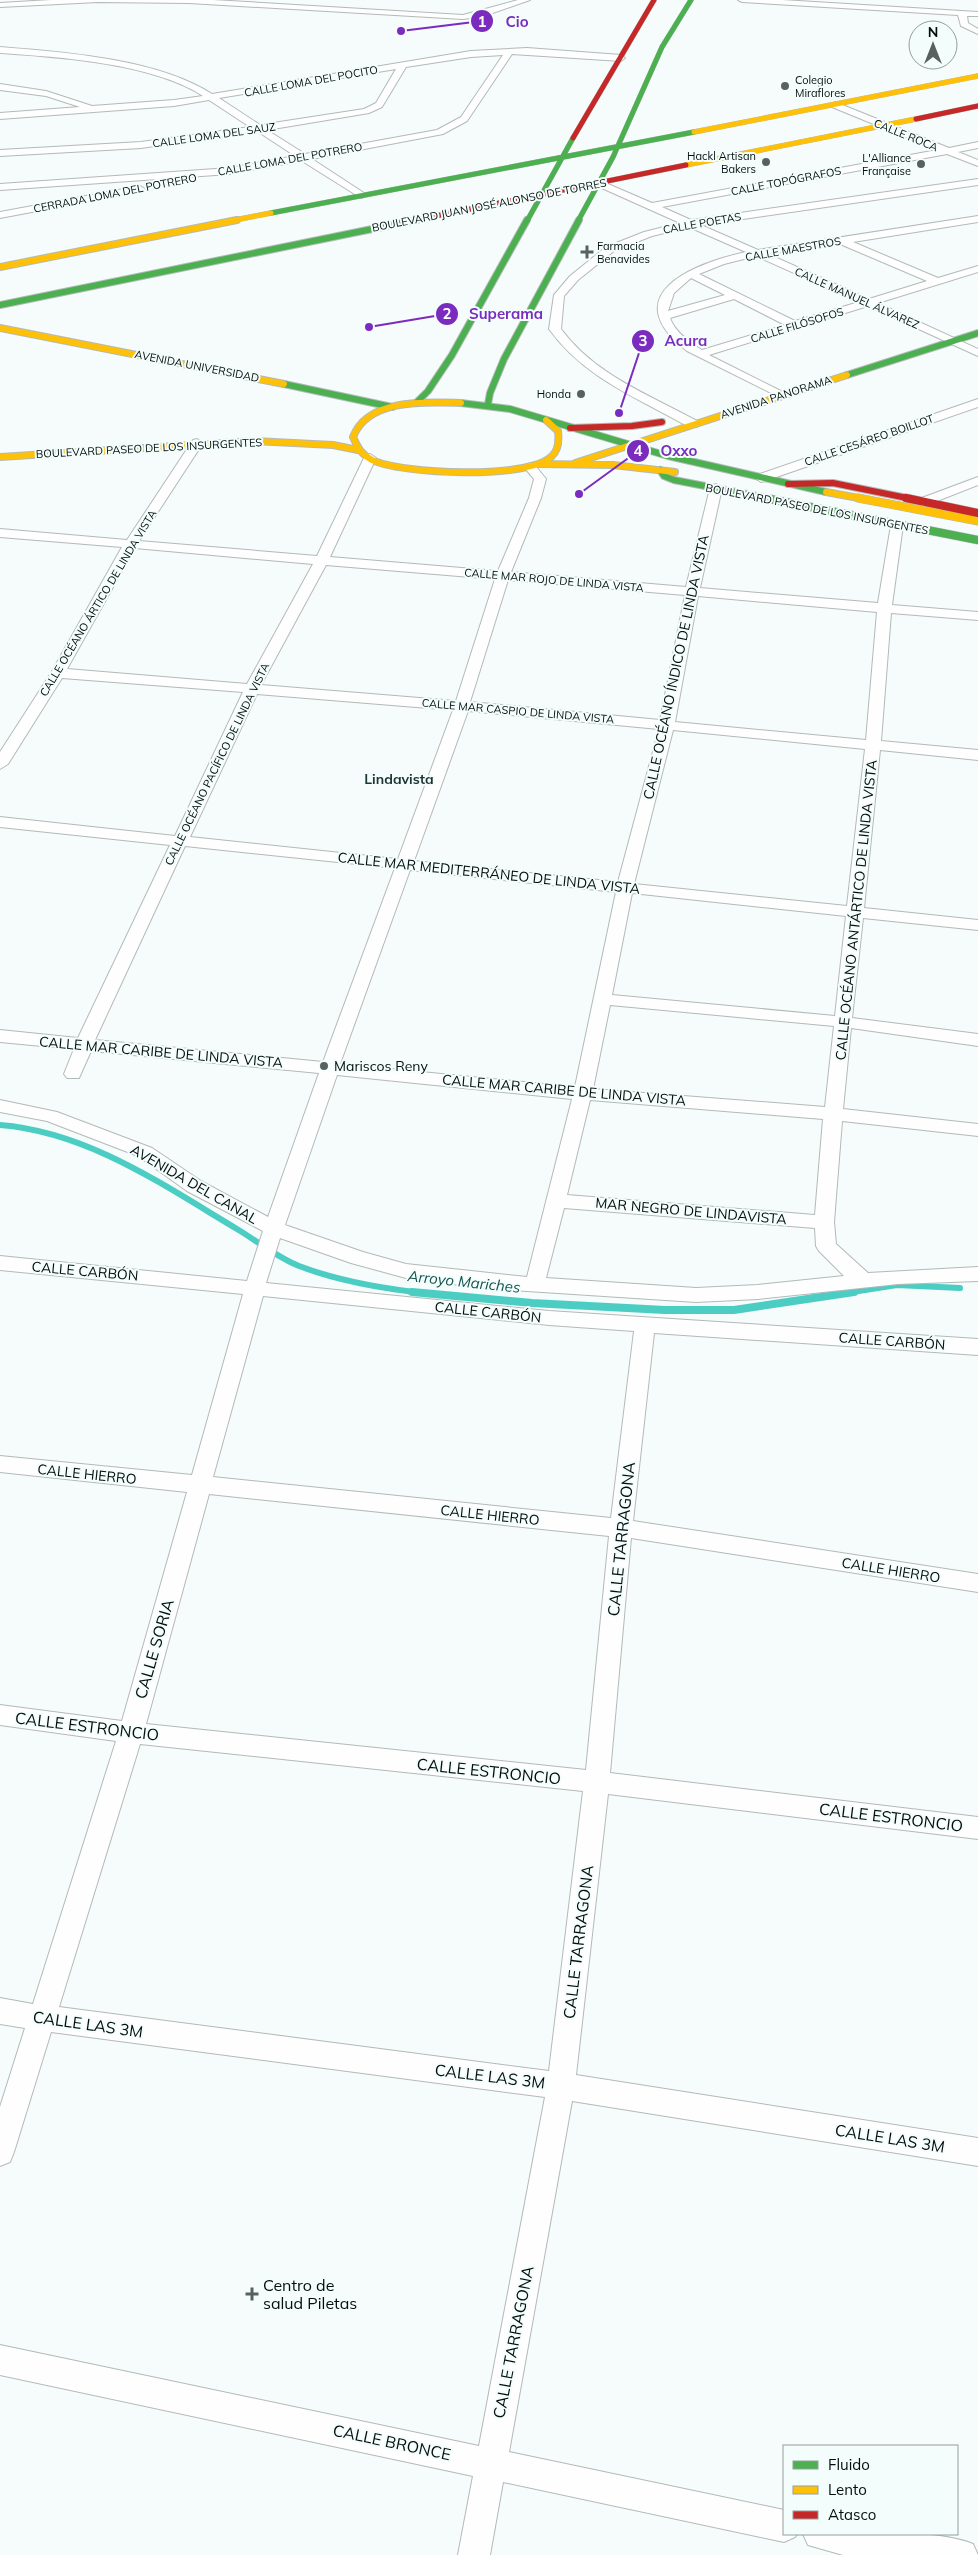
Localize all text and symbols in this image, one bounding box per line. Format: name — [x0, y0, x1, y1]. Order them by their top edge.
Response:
callout: Cio — [470, 6, 538, 36]
text: 1 — [477, 12, 487, 31]
text: Cio — [505, 12, 529, 31]
north arrow — [908, 20, 958, 70]
text: N — [928, 23, 938, 41]
street label: CALLE LOMA DEL POCITO — [243, 62, 379, 100]
place label: Colegio Miraflores — [795, 73, 846, 100]
marker: Colegio Miraflores — [779, 80, 791, 92]
street label: CALLE ROCA — [872, 116, 940, 154]
street label: CALLE LOMA DEL SAUZ — [152, 119, 277, 151]
street label: CALLE LOMA DEL POTRERO — [217, 139, 363, 179]
place label: Hackl Artisan Bakers — [687, 149, 756, 176]
place label: L'Alliance Française — [862, 151, 911, 178]
marker: Hackl Artisan Bakers — [760, 156, 772, 168]
marker: L'Alliance Française — [915, 158, 927, 170]
street label: CALLE TOPÓGRAFOS — [730, 163, 842, 199]
street label: CERRADA LOMA DEL POTRERO — [32, 170, 198, 216]
street label: BOULEVARD JUAN JOSÉ ALONSO DE TORRES — [371, 175, 608, 235]
street label: CALLE POETAS — [662, 209, 742, 237]
street label: CALLE MAESTROS — [744, 234, 842, 264]
place label: Farmacia Benavides — [597, 239, 650, 266]
marker: Farmacia Benavides — [581, 246, 593, 258]
street label: CALLE MANUEL ÁLVAREZ — [793, 264, 922, 332]
callout: Superama — [434, 299, 553, 329]
text: 2 — [442, 304, 452, 323]
text: Superama — [469, 304, 543, 323]
street label: CALLE FILÓSOFOS — [749, 304, 845, 346]
callout: Acura — [630, 326, 718, 356]
text: 3 — [638, 331, 648, 350]
text: Acura — [665, 331, 707, 350]
street label: AVENIDA UNIVERSIDAD — [133, 347, 261, 385]
street label: AVENIDA PANORAMA — [719, 372, 833, 422]
place label: Honda — [537, 387, 571, 401]
marker: Honda — [575, 388, 587, 400]
street label: CALLE CESÁREO BOILLOT — [802, 411, 936, 469]
street label: BOULEVARD PASEO DE LOS INSURGENTES — [35, 435, 263, 461]
callout: Oxxo — [625, 436, 707, 466]
text: 4 — [633, 441, 643, 460]
text: Oxxo — [661, 441, 698, 460]
street label: BOULEVARD PASEO DE LOS INSURGENTES — [704, 480, 930, 538]
street label: CALLE OCÉANO ÁRTICO DE LINDA VISTA — [37, 507, 159, 699]
street label: CALLE OCÉANO ÍNDICO DE LINDA VISTA — [639, 532, 713, 801]
street label: CALLE MAR ROJO DE LINDA VISTA — [464, 565, 644, 595]
street label: CALLE OCÉANO PACÍFICO DE LINDA VISTA — [162, 660, 272, 868]
street label: CALLE MAR CASPIO DE LINDA VISTA — [421, 696, 615, 726]
street label: CALLE OCÉANO ANTÁRTICO DE LINDA VISTA — [831, 758, 881, 1061]
district label: Lindavista — [364, 770, 434, 788]
street label: CALLE MAR MEDITERRÁNEO DE LINDA VISTA — [337, 848, 642, 898]
street label: CALLE MAR CARIBE DE LINDA VISTA — [38, 1032, 284, 1072]
place label: Mariscos Reny — [334, 1057, 428, 1075]
marker: Mariscos Reny — [318, 1060, 330, 1072]
street label: CALLE MAR CARIBE DE LINDA VISTA — [441, 1070, 687, 1110]
street label: AVENIDA DEL CANAL — [127, 1140, 261, 1228]
street label: MAR NEGRO DE LINDAVISTA — [595, 1194, 788, 1228]
street label: CALLE CARBÓN — [31, 1257, 139, 1285]
water label: Arroyo Mariches — [406, 1266, 521, 1297]
street label: CALLE CARBÓN — [434, 1297, 542, 1327]
street label: CALLE CARBÓN — [838, 1328, 946, 1354]
street label: CALLE HIERRO — [37, 1460, 137, 1488]
street label: CALLE TARRAGONA — [603, 1461, 639, 1617]
street label: CALLE HIERRO — [440, 1501, 540, 1529]
street label: CALLE HIERRO — [840, 1553, 942, 1587]
street label: CALLE SORIA — [130, 1597, 178, 1701]
street label: CALLE ESTRONCIO — [14, 1707, 160, 1745]
street label: CALLE ESTRONCIO — [416, 1753, 562, 1789]
street label: CALLE ESTRONCIO — [818, 1798, 964, 1836]
street label: CALLE TARRAGONA — [559, 1864, 597, 2020]
street label: CALLE LAS 3M — [32, 2006, 144, 2042]
street label: CALLE LAS 3M — [434, 2059, 546, 2093]
street label: CALLE LAS 3M — [834, 2119, 946, 2157]
street label: CALLE TARRAGONA — [488, 2264, 538, 2420]
place label: Centro de salud Piletas — [263, 2275, 357, 2313]
marker: Centro de salud Piletas — [245, 2287, 259, 2301]
street label: CALLE BRONCE — [331, 2420, 453, 2464]
legend — [783, 2445, 958, 2535]
text: Fluido — [828, 2455, 870, 2474]
text: Lento — [828, 2480, 867, 2499]
text: Atasco — [828, 2505, 876, 2524]

